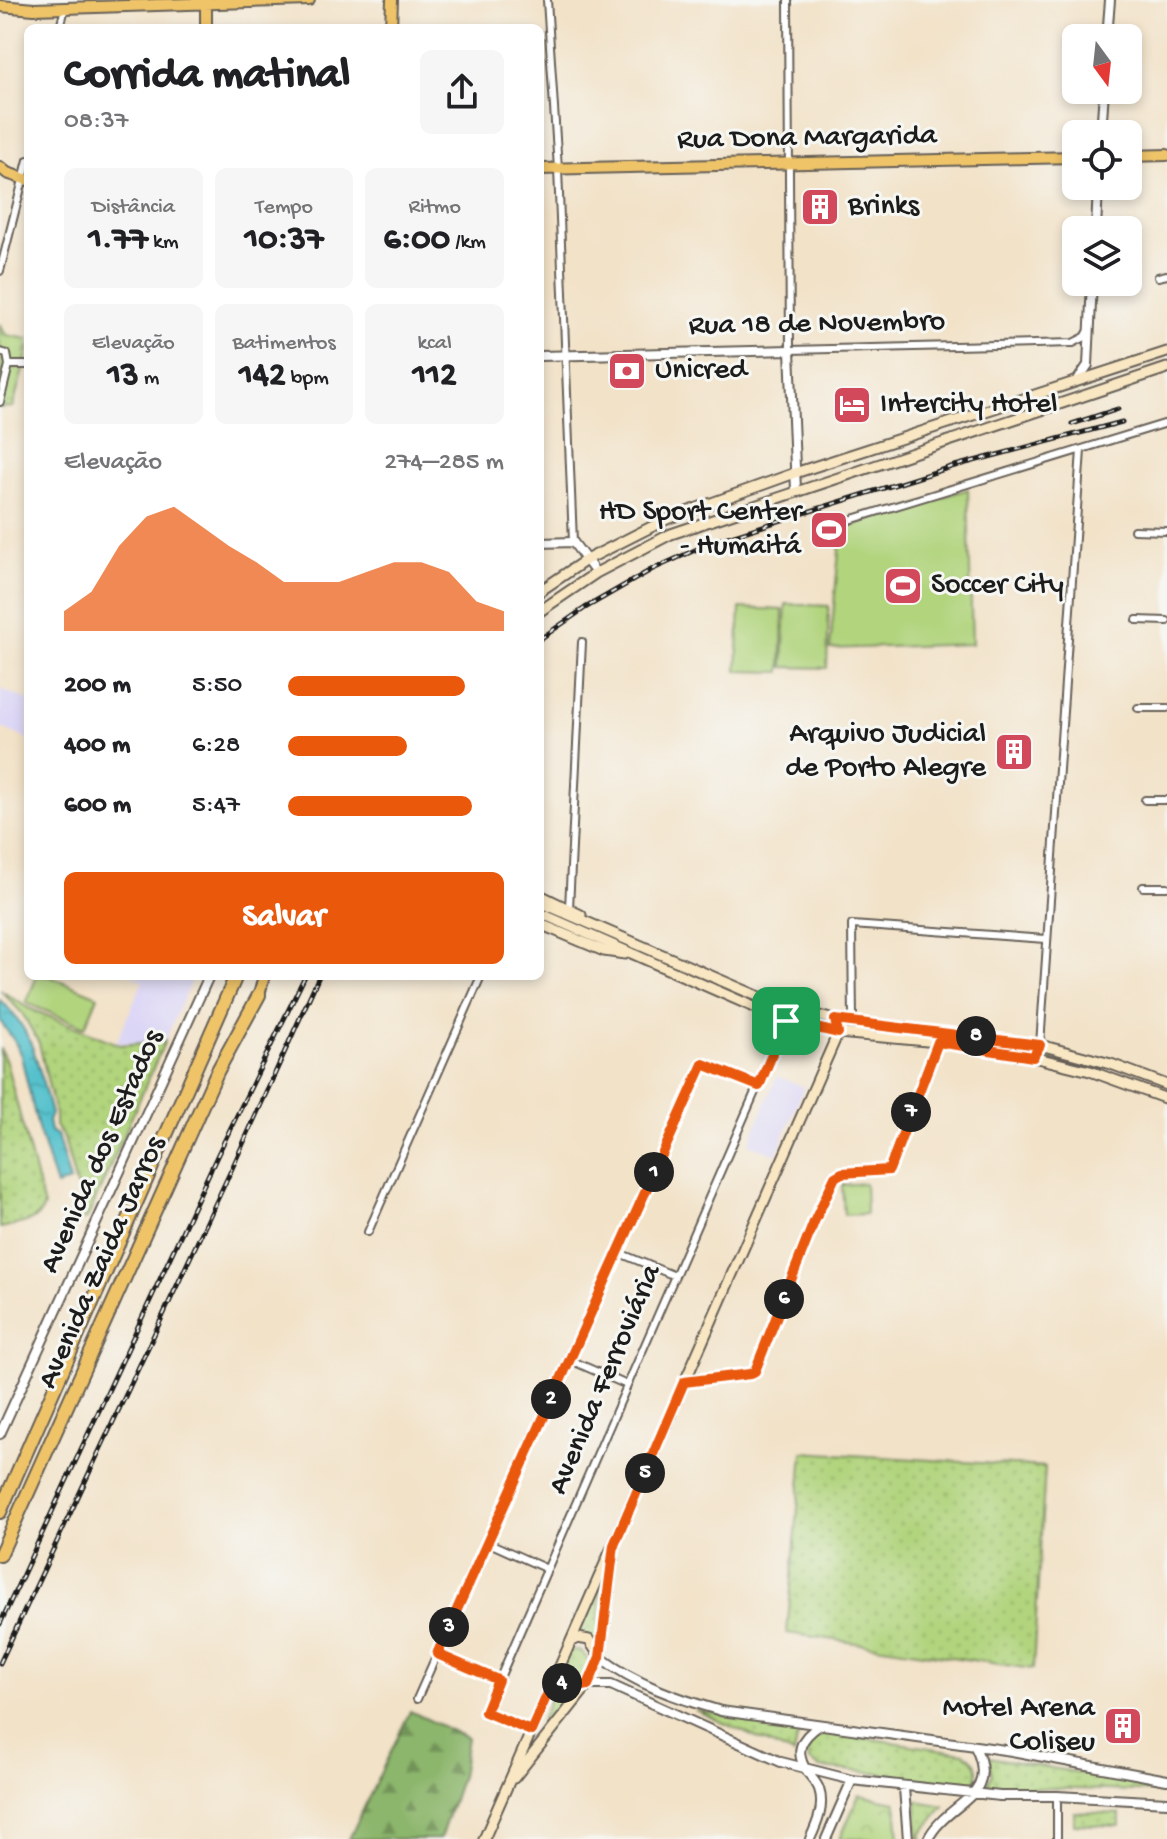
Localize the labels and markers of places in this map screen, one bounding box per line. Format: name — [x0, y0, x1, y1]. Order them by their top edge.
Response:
building icon: Brinks — [799, 186, 841, 228]
place label: Brinks — [847, 190, 920, 225]
bank icon: Unicred — [606, 350, 648, 392]
place label: Unicred — [655, 354, 749, 389]
hotel icon: Intercity Hotel — [831, 384, 873, 426]
place label: Intercity Hotel — [880, 388, 1058, 423]
place label: HD Sport Center - Humaitá — [599, 496, 803, 565]
sports icon: HD Sport Center - Humaitá — [808, 509, 850, 551]
sports icon: Soccer City — [882, 565, 924, 607]
place label: Soccer City — [931, 569, 1064, 604]
place label: Arquivo Judicial de Porto Alegre — [785, 718, 987, 787]
building icon: Arquivo Judicial de Porto Alegre — [993, 731, 1035, 773]
pin — [752, 987, 820, 1055]
pin: 8 — [956, 1016, 996, 1056]
pin: 7 — [891, 1092, 931, 1132]
pin: 1 — [634, 1152, 674, 1192]
pin: 6 — [764, 1279, 804, 1319]
pin: 2 — [531, 1379, 571, 1419]
pin: 5 — [625, 1453, 665, 1493]
pin: 3 — [429, 1607, 469, 1647]
pin: 4 — [542, 1663, 582, 1703]
place label: Motel Arena Coliseu — [942, 1692, 1096, 1761]
building icon: Motel Arena Coliseu — [1102, 1705, 1144, 1747]

